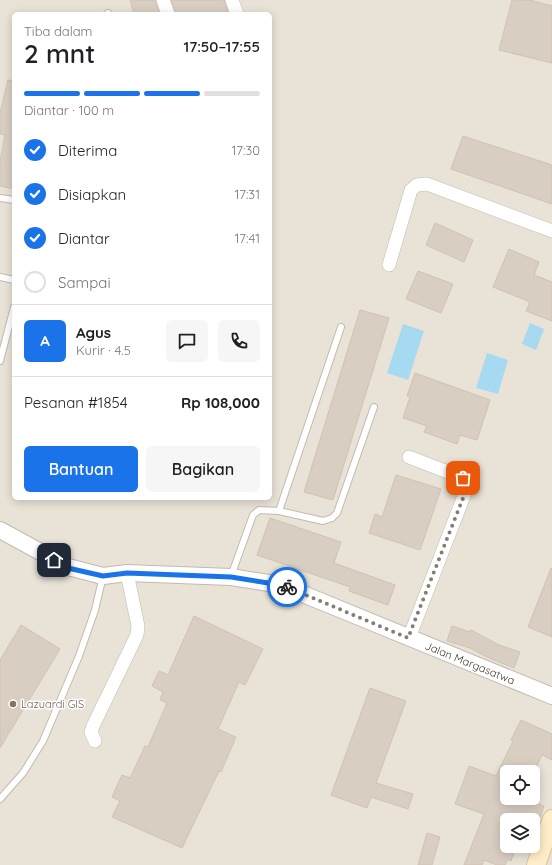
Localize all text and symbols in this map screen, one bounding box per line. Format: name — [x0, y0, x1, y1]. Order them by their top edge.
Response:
text: Tiba dalam — [24, 23, 92, 39]
text: 2 mnt — [24, 37, 95, 70]
text: 17:50–17:55 — [183, 37, 260, 56]
text: Diantar · 100 m — [24, 102, 114, 118]
icon: check — [24, 139, 46, 161]
text: Diterima — [58, 141, 117, 160]
text: 17:30 — [232, 142, 260, 158]
icon: check — [24, 183, 46, 205]
text: Disiapkan — [58, 185, 126, 204]
text: 17:31 — [234, 186, 260, 202]
icon: check — [24, 227, 46, 249]
text: Diantar — [58, 229, 110, 248]
text: 17:41 — [235, 230, 260, 246]
text: Sampai — [58, 273, 111, 292]
button: chat — [166, 320, 208, 362]
button: phone — [218, 320, 260, 362]
text: Agus — [76, 323, 111, 342]
text: A — [40, 331, 50, 350]
text: Kurir · 4.5 — [76, 342, 131, 358]
text: Pesanan #1854 — [24, 393, 128, 412]
text: Rp 108,000 — [181, 393, 260, 412]
button: Bantuan — [24, 446, 138, 492]
button: Bagikan — [146, 446, 260, 492]
pin — [446, 461, 480, 495]
icon: bag — [452, 467, 474, 489]
pin — [37, 543, 71, 577]
icon: home — [43, 549, 65, 571]
courier — [267, 567, 307, 607]
icon: bike — [276, 576, 298, 598]
street label: Jalan Margasatwa — [423, 639, 517, 687]
place label: Lazuardi GIS — [21, 697, 84, 711]
marker: Lazuardi GIS — [8, 699, 18, 709]
map controls — [500, 765, 540, 853]
button: locate — [500, 765, 540, 805]
button: layers — [500, 813, 540, 853]

